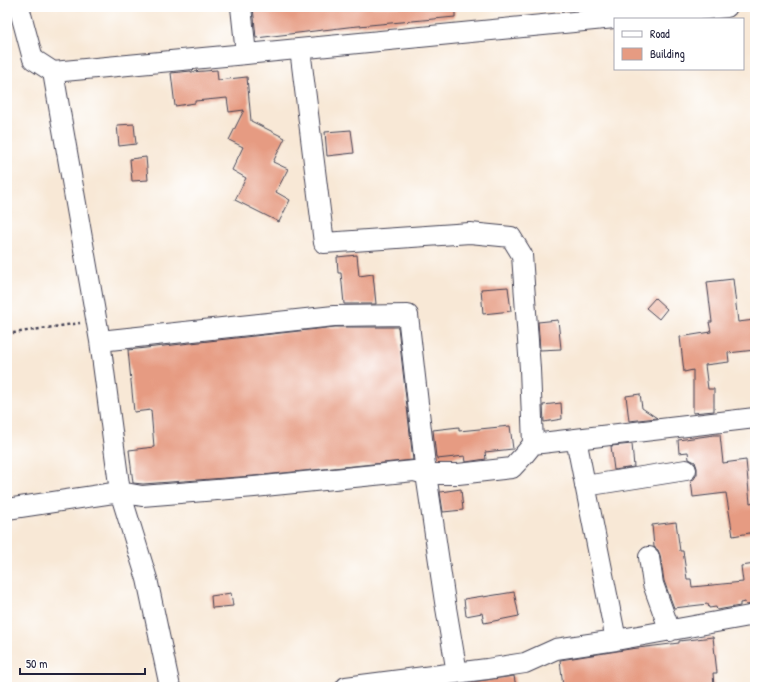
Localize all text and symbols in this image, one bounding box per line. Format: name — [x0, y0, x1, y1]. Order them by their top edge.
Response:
legend — [614, 18, 744, 70]
text: Road — [650, 25, 670, 42]
text: Building — [650, 45, 685, 62]
scale bar — [20, 650, 145, 676]
text: 50 m — [26, 655, 47, 672]

